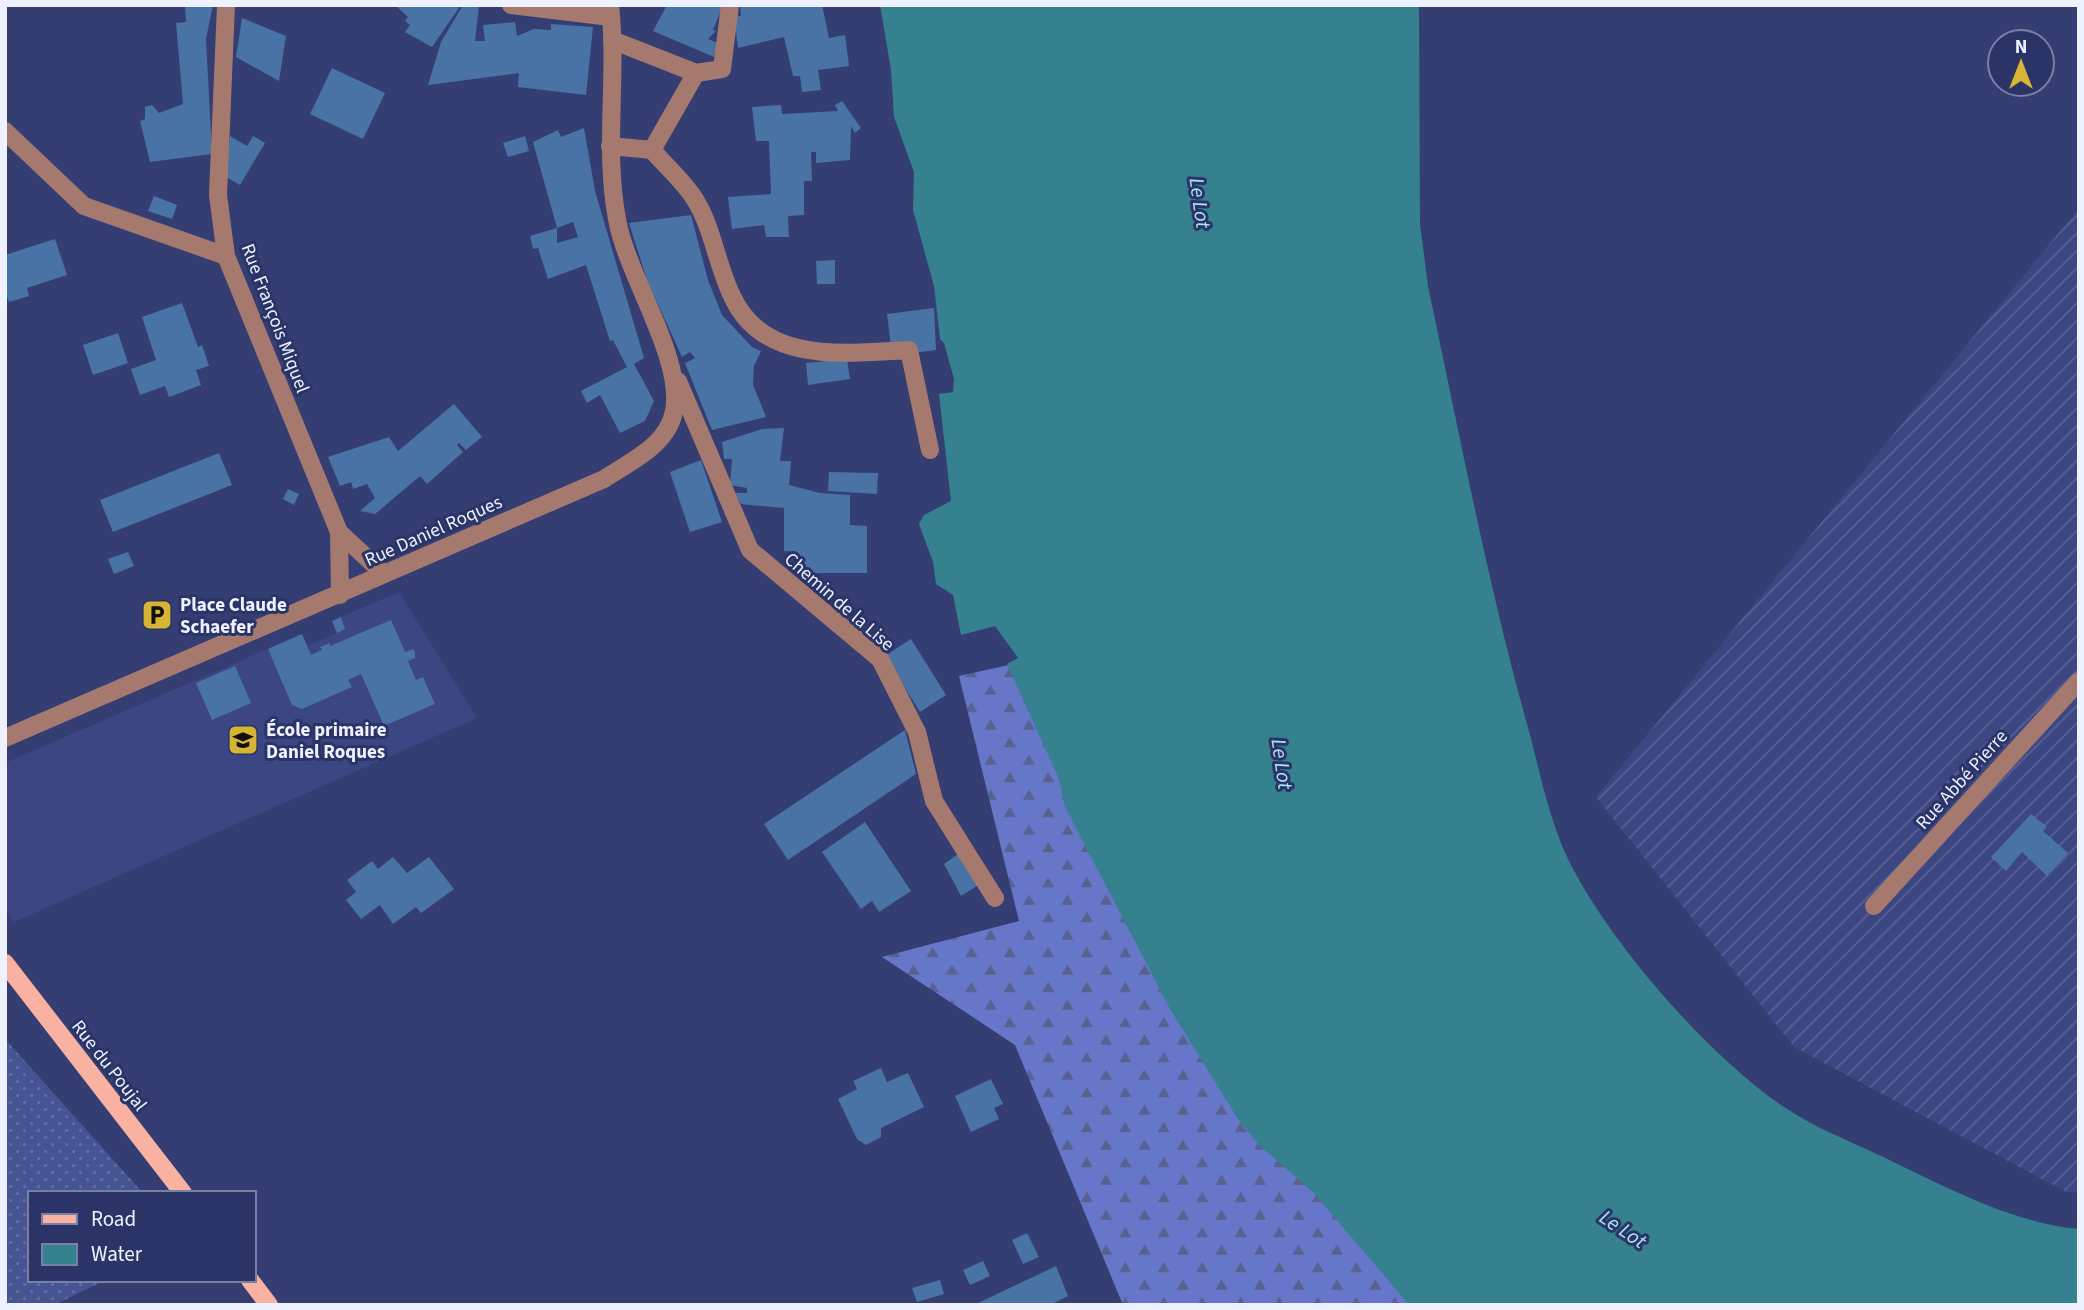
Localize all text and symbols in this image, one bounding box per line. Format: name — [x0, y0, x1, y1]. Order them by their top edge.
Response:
north arrow — [1986, 28, 2056, 98]
text: N — [2015, 34, 2027, 61]
water label: Le Lot — [1182, 176, 1219, 231]
street label: Rue François Miquel — [234, 240, 316, 397]
street label: Rue Daniel Roques — [361, 489, 507, 574]
street label: Chemin de la Lise — [778, 547, 900, 658]
place label: Place Claude Schaefer — [180, 592, 287, 641]
parking icon: Place Claude Schaefer — [140, 598, 174, 632]
place label: École primaire Daniel Roques — [266, 717, 387, 766]
school or university icon: École primaire Daniel Roques — [226, 723, 260, 757]
street label: Rue Abbé Pierre — [1910, 724, 2014, 836]
water label: Le Lot — [1264, 737, 1301, 792]
street label: Rue du Poujal — [65, 1015, 153, 1117]
legend — [28, 1191, 256, 1282]
water label: Le Lot — [1594, 1202, 1653, 1256]
text: Road — [91, 1204, 136, 1234]
text: Water — [91, 1239, 143, 1269]

